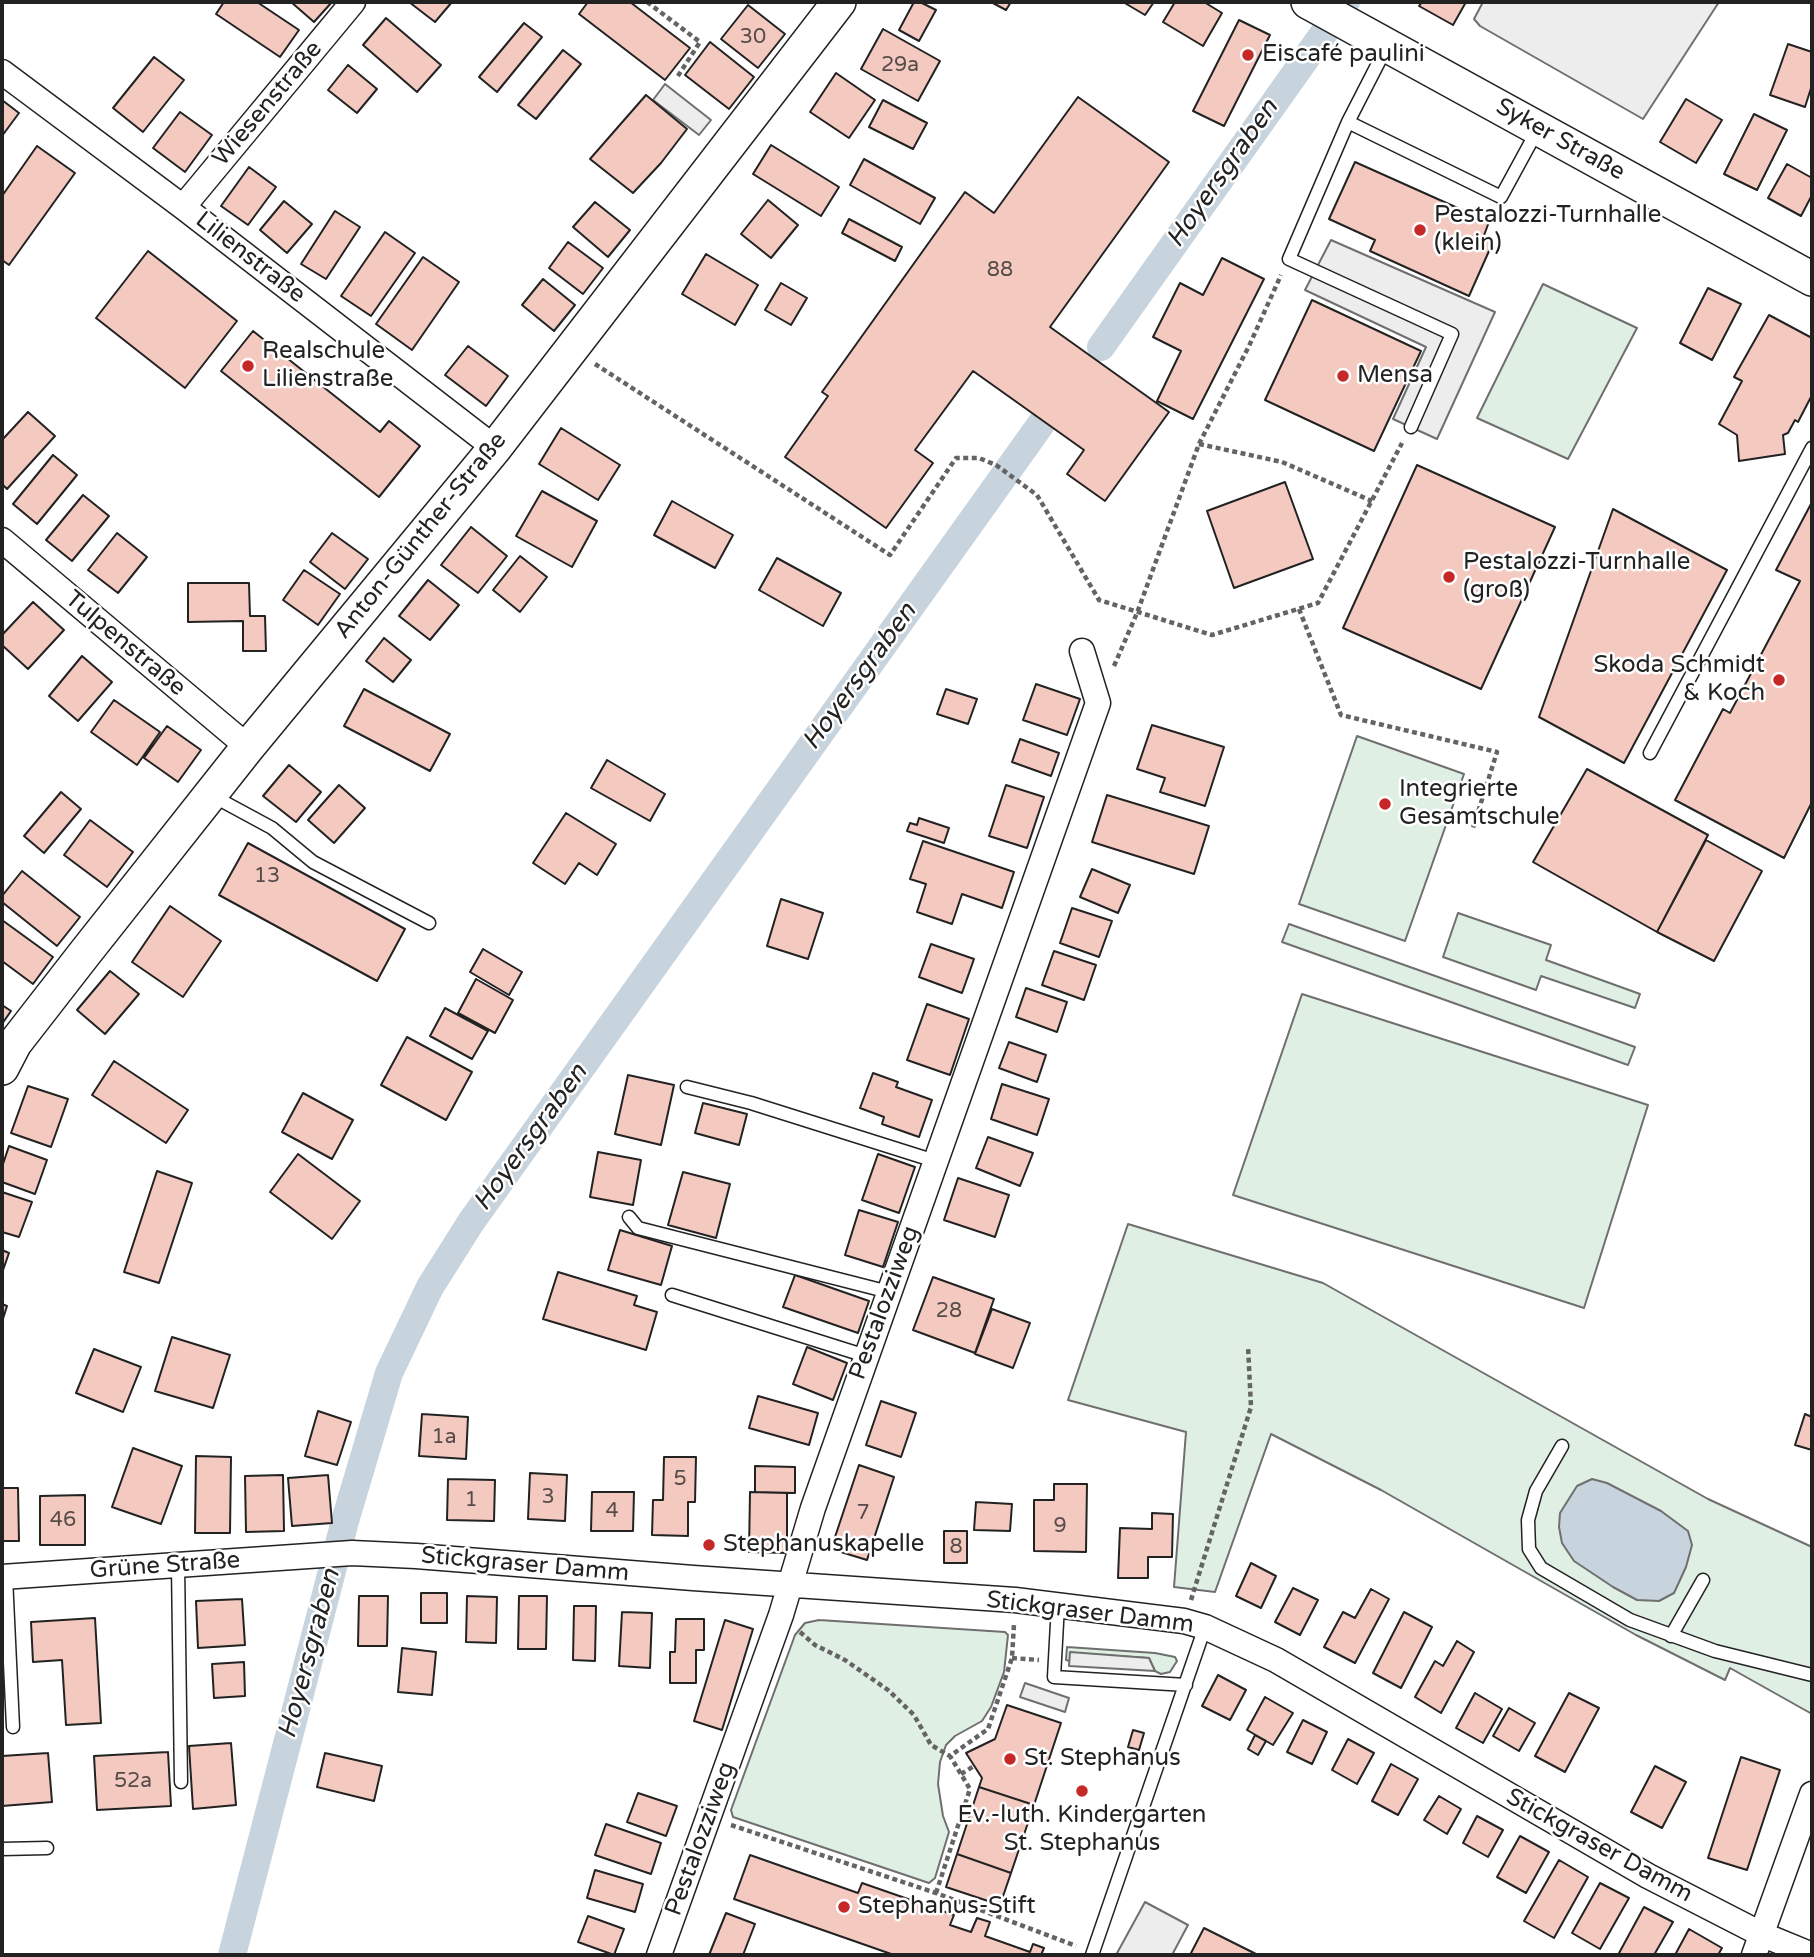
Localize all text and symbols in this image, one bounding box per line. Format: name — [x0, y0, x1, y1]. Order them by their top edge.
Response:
house number: 30 — [740, 24, 766, 50]
street label: Wiesenstraße — [207, 35, 329, 173]
place label: Eiscafé paulini — [1262, 41, 1425, 69]
marker: Eiscafé paulini — [1240, 47, 1256, 63]
house number: 29a — [881, 52, 919, 78]
street label: Syker Straße — [1490, 93, 1630, 187]
water label: Hoyersgraben — [1160, 94, 1286, 254]
place label: Pestalozzi-Turnhalle (klein) — [1434, 202, 1661, 258]
street label: Lilienstraße — [189, 206, 311, 310]
marker: Pestalozzi-Turnhalle (klein) — [1412, 222, 1428, 238]
house number: 88 — [987, 257, 1013, 283]
place label: Realschule Lilienstraße — [262, 338, 393, 394]
marker: Realschule Lilienstraße — [240, 358, 256, 374]
place label: Mensa — [1357, 362, 1433, 390]
marker: Mensa — [1335, 368, 1351, 384]
street label: Anton-Günther-Straße — [329, 427, 513, 645]
place label: Pestalozzi-Turnhalle (groß) — [1463, 549, 1690, 605]
marker: Pestalozzi-Turnhalle (groß) — [1441, 569, 1457, 585]
street label: Tulpenstraße — [59, 585, 191, 703]
water label: Hoyersgraben — [796, 598, 924, 756]
place label: Skoda Schmidt & Koch — [1594, 652, 1765, 708]
marker: Skoda Schmidt & Koch — [1771, 672, 1787, 688]
place label: Integrierte Gesamtschule — [1399, 776, 1560, 832]
marker: Integrierte Gesamtschule — [1377, 796, 1393, 812]
house number: 13 — [254, 863, 280, 889]
water label: Hoyersgraben — [467, 1059, 595, 1217]
street label: Pestalozziweg — [844, 1222, 926, 1384]
house number: 28 — [936, 1298, 962, 1324]
house number: 1a — [432, 1424, 456, 1450]
house number: 5 — [673, 1466, 687, 1492]
house number: 3 — [541, 1484, 555, 1510]
house number: 1 — [464, 1487, 478, 1513]
house number: 4 — [605, 1498, 619, 1524]
house number: 7 — [856, 1500, 870, 1526]
house number: 46 — [50, 1507, 76, 1533]
house number: 9 — [1053, 1513, 1067, 1539]
place label: Stephanuskapelle — [723, 1531, 924, 1559]
house number: 8 — [949, 1534, 963, 1560]
marker: Stephanuskapelle — [701, 1537, 717, 1553]
street label: Stickgraser Damm — [420, 1542, 630, 1588]
street label: Grüne Straße — [89, 1546, 241, 1586]
water label: Hoyersgraben — [272, 1566, 348, 1742]
street label: Stickgraser Damm — [985, 1586, 1195, 1640]
place label: St. Stephanus — [1024, 1745, 1181, 1773]
marker: St. Stephanus — [1002, 1751, 1018, 1767]
street label: Pestalozziweg — [660, 1758, 742, 1920]
house number: 52a — [114, 1768, 152, 1794]
marker: Ev.-luth. Kindergarten St. Stephanus — [1074, 1783, 1090, 1799]
street label: Stickgraser Damm — [1501, 1783, 1697, 1909]
place label: Ev.-luth. Kindergarten St. Stephanus — [958, 1802, 1206, 1858]
place label: Stephanus-Stift — [858, 1893, 1036, 1921]
marker: Stephanus-Stift — [836, 1899, 852, 1915]

